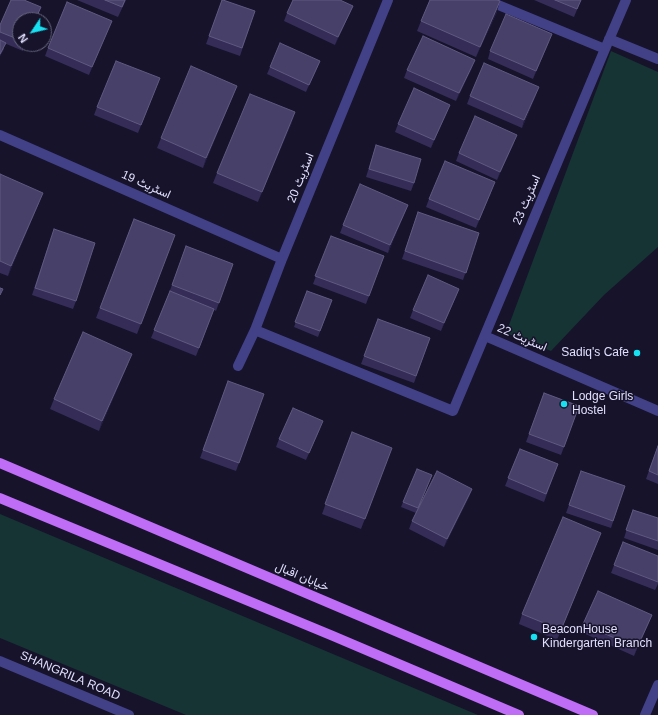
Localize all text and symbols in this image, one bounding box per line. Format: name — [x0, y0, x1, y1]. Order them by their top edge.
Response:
north arrow — [12, 12, 52, 52]
text: N — [16, 32, 30, 45]
street label: اسٹریٹ 20 — [284, 151, 318, 205]
street label: اسٹریٹ 19 — [119, 168, 173, 202]
street label: اسٹریٹ 23 — [510, 173, 544, 227]
street label: اسٹریٹ 22 — [495, 321, 549, 355]
place label: Sadiq's Cafe — [561, 346, 629, 360]
marker: Sadiq's Cafe — [632, 348, 642, 358]
place label: Lodge Girls Hostel — [572, 390, 633, 418]
marker: Lodge Girls Hostel — [559, 399, 569, 409]
street label: خیابان اقبال — [273, 559, 331, 595]
place label: BeaconHouse Kindergarten Branch — [542, 623, 652, 651]
marker: BeaconHouse Kindergarten Branch — [529, 632, 539, 642]
street label: SHANGRILA ROAD — [18, 648, 122, 704]

